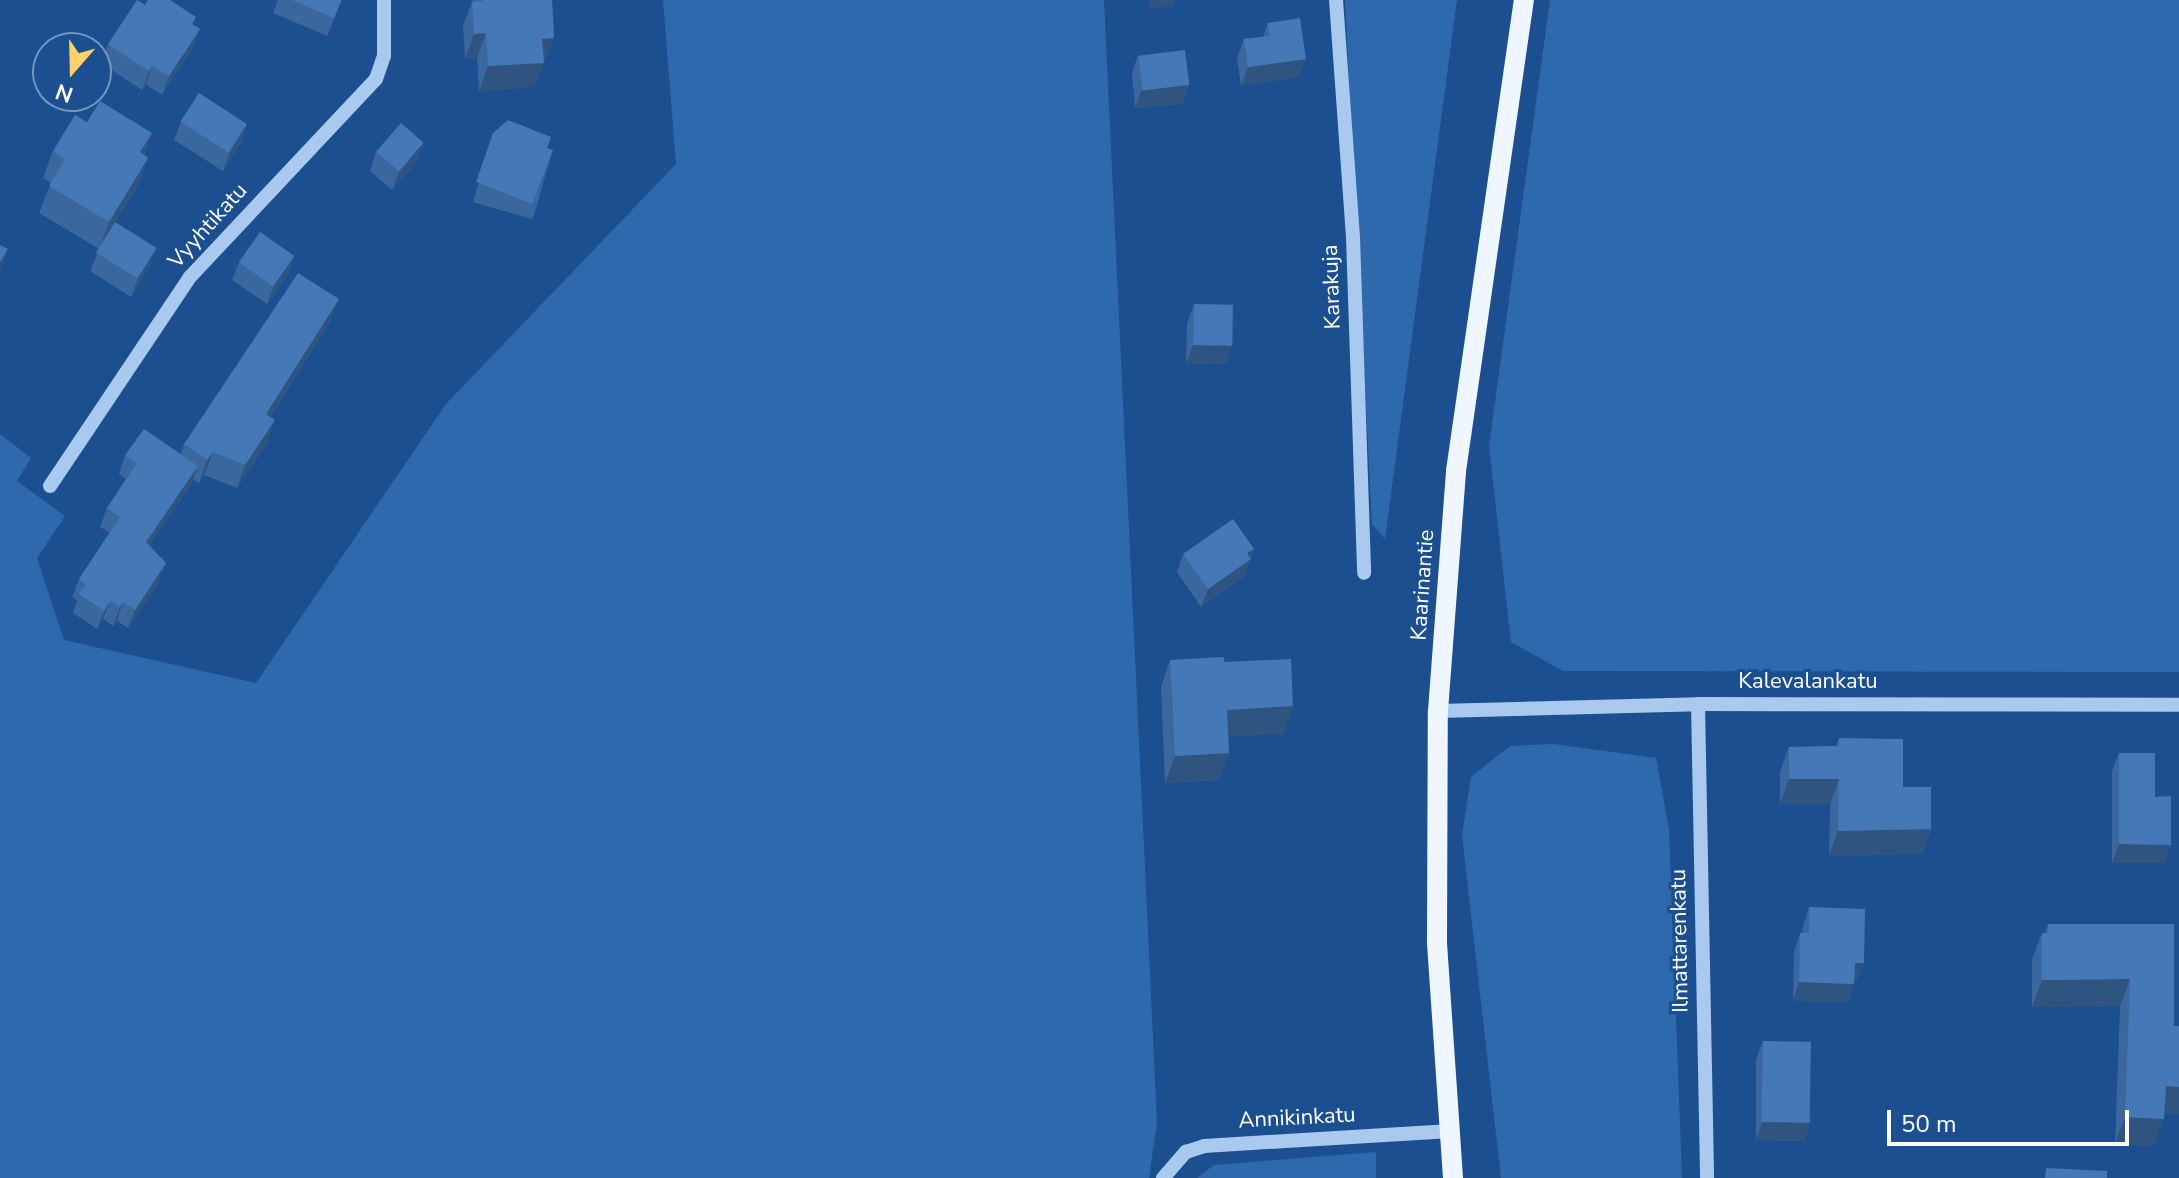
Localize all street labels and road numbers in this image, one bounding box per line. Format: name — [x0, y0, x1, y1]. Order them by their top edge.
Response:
street label: Vyyhtikatu — [163, 178, 253, 274]
street label: Karakuja — [1317, 244, 1347, 330]
street label: Kaarinantie — [1406, 529, 1440, 641]
street label: Kalevalankatu — [1738, 669, 1878, 695]
street label: Ilmattarenkatu — [1666, 869, 1694, 1013]
street label: Annikinkatu — [1238, 1102, 1356, 1134]

